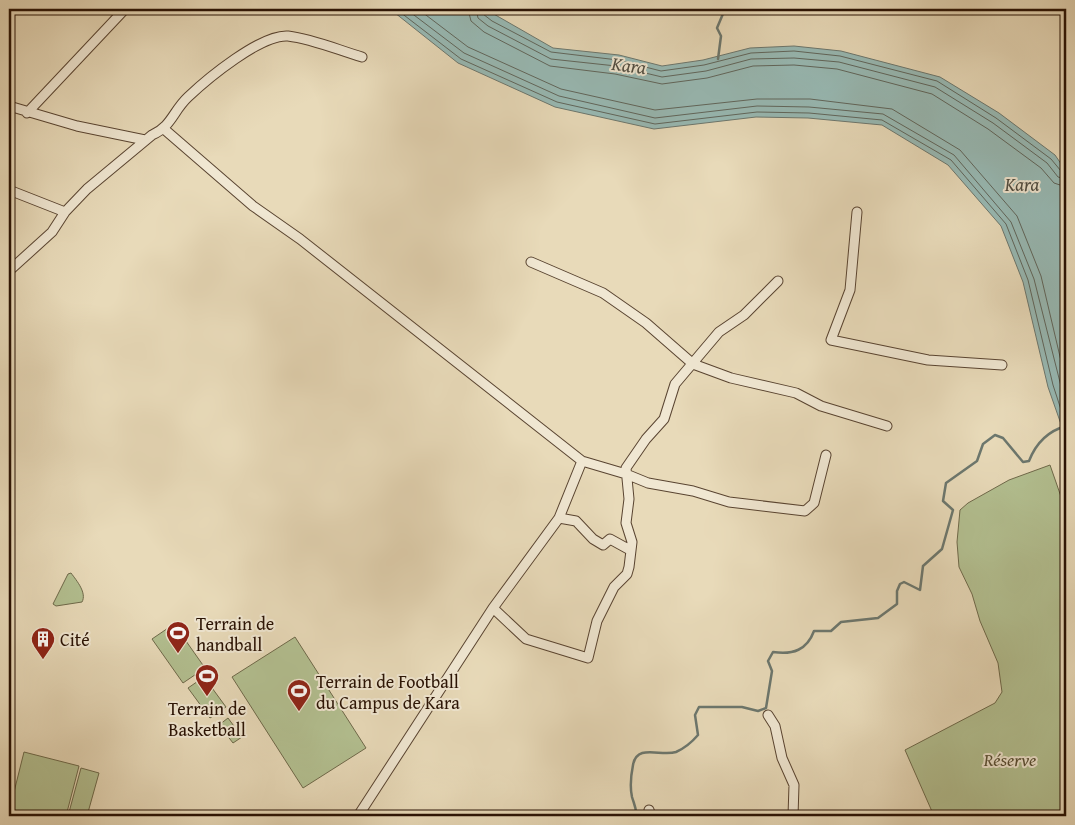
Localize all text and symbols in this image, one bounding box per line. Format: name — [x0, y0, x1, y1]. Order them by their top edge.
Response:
water label: Kara — [609, 49, 648, 81]
water label: Kara — [1004, 170, 1040, 198]
place label: Terrain de handball — [196, 610, 274, 658]
sports icon: Terrain de handball — [165, 620, 191, 654]
building icon: Cité — [30, 626, 56, 660]
place label: Cité — [60, 626, 90, 653]
sports icon: Terrain de Basketball — [194, 663, 220, 697]
place label: Terrain de Football du Campus de Kara — [316, 668, 460, 716]
sports icon: Terrain de Football du Campus de Kara — [286, 678, 312, 712]
place label: Terrain de Basketball — [168, 695, 246, 743]
park label: Réserve — [983, 746, 1036, 773]

